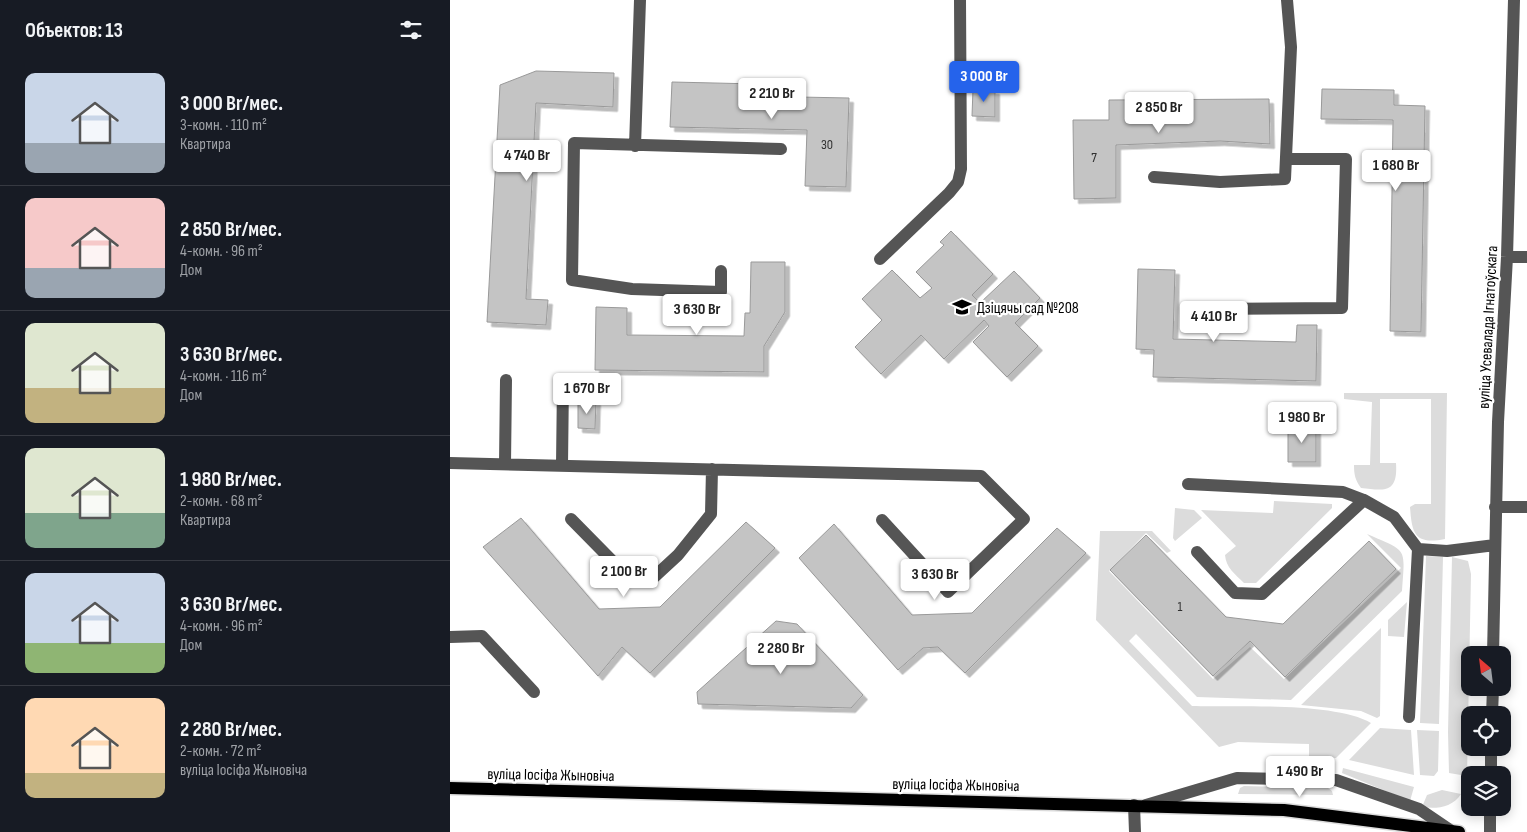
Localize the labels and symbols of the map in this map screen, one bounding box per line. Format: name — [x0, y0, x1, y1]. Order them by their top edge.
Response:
pin: 3 000 Br — [932, 61, 1036, 103]
pin: 2 210 Br — [720, 78, 824, 120]
pin: 2 850 Br — [1107, 92, 1211, 134]
house number: 30 — [821, 136, 833, 153]
pin: 4 740 Br — [475, 140, 579, 182]
house number: 7 — [1091, 149, 1097, 166]
pin: 1 680 Br — [1344, 150, 1448, 192]
street label: вуліца Усевалада Ігнатоўскага — [1475, 245, 1502, 409]
pin: 3 630 Br — [645, 294, 749, 336]
school or university icon: Дзіцячы сад №208 — [951, 296, 973, 318]
place label: Дзіцячы сад №208 — [977, 299, 1079, 318]
pin: 4 410 Br — [1162, 300, 1266, 343]
pin: 1 670 Br — [535, 372, 639, 415]
pin: 1 980 Br — [1250, 402, 1354, 444]
pin: 2 100 Br — [572, 556, 676, 598]
pin: 3 630 Br — [883, 558, 987, 601]
house number: 1 — [1178, 598, 1183, 615]
pin: 2 280 Br — [729, 632, 833, 675]
north arrow — [1461, 646, 1511, 696]
pin: 1 490 Br — [1248, 756, 1352, 798]
street label: вуліца Іосіфа Жыновіча — [487, 765, 615, 786]
street label: вуліца Іосіфа Жыновіча — [892, 775, 1020, 796]

